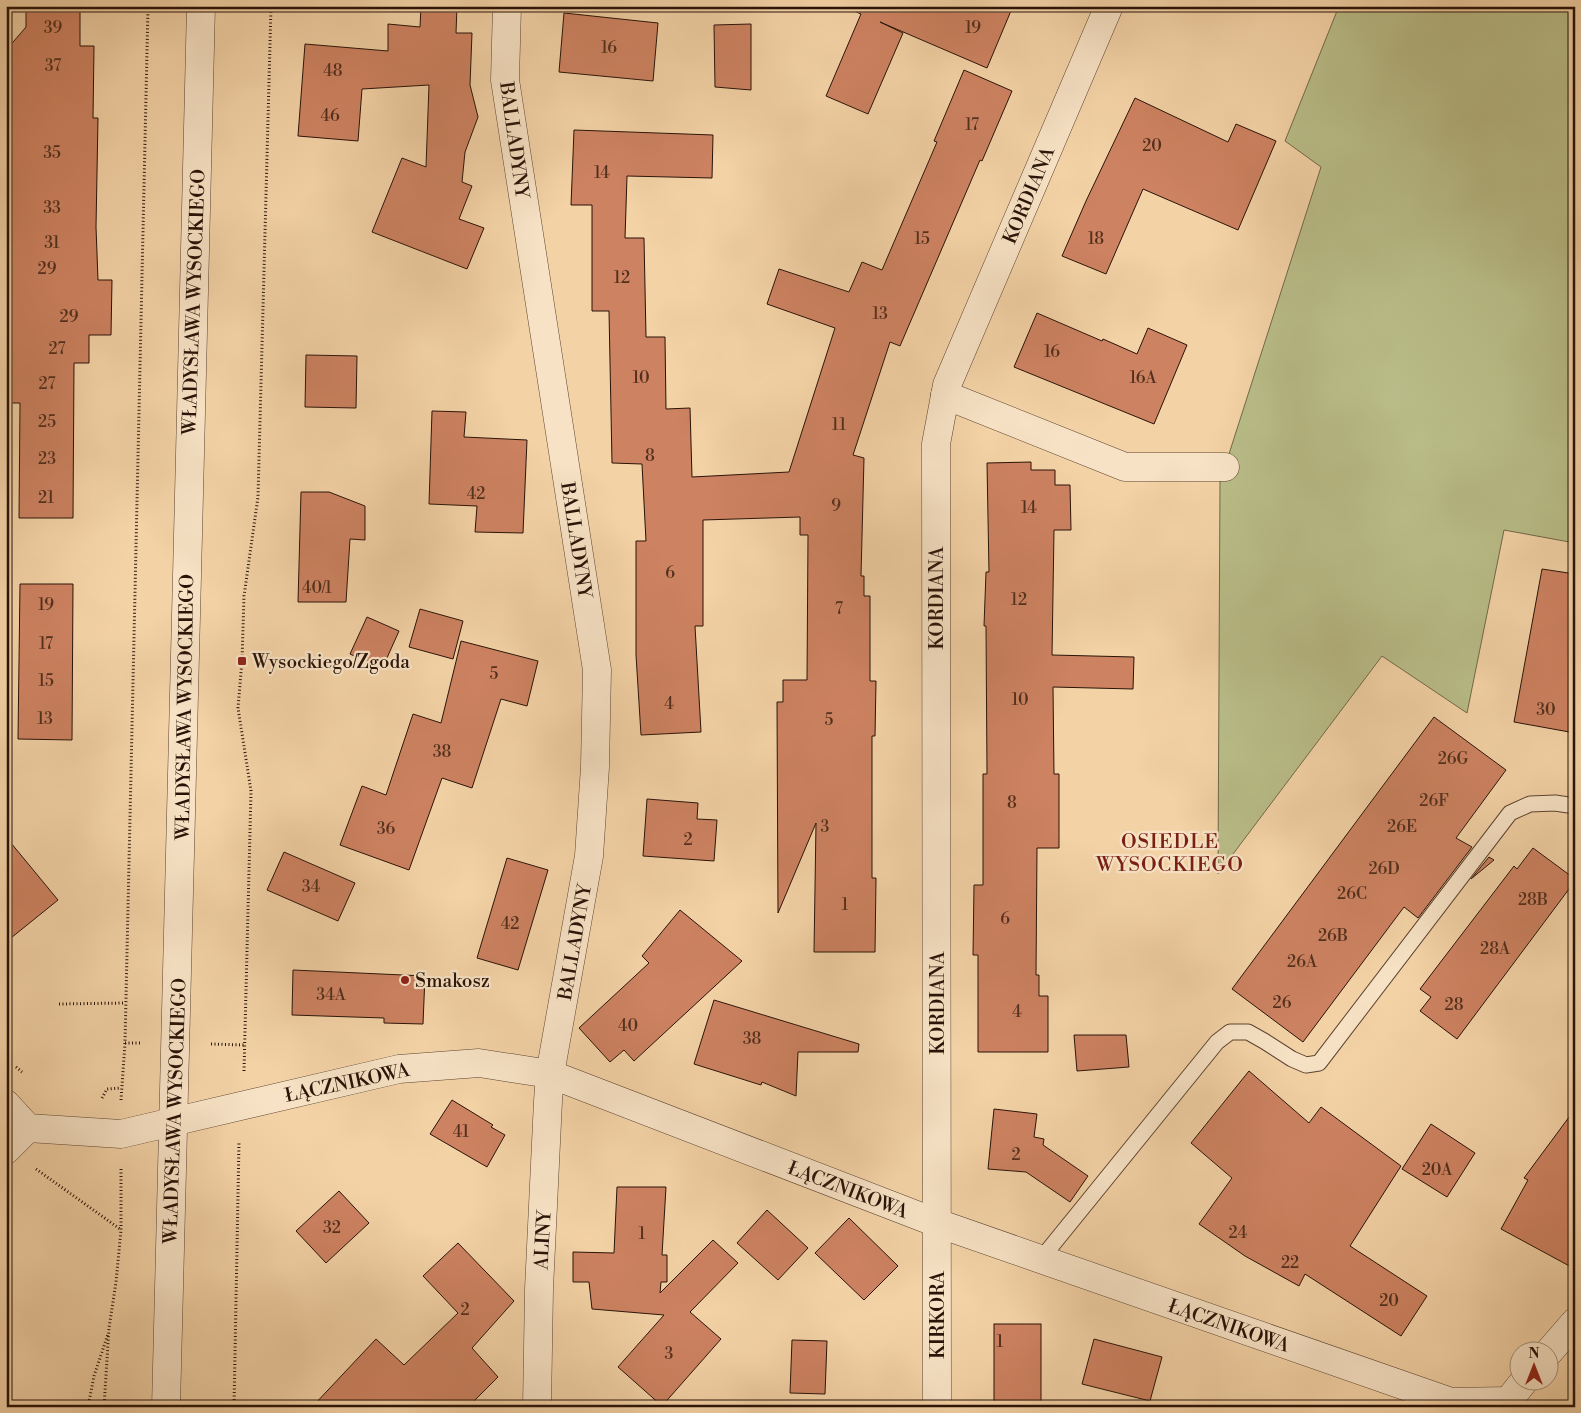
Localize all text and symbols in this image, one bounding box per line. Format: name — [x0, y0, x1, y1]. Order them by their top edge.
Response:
house number: 39 — [44, 18, 63, 38]
house number: 19 — [965, 18, 981, 38]
house number: 16 — [601, 38, 617, 58]
house number: 37 — [45, 56, 61, 76]
house number: 48 — [323, 61, 343, 81]
street label: BALLADYNY — [494, 79, 534, 201]
house number: 46 — [320, 106, 340, 126]
house number: 17 — [965, 115, 979, 135]
house number: 20 — [1142, 136, 1162, 156]
street label: KORDIANA — [998, 142, 1061, 248]
house number: 35 — [43, 143, 61, 163]
house number: 14 — [594, 163, 610, 183]
street label: WŁADYSŁAWA WYSOCKIEGO — [177, 168, 211, 436]
house number: 33 — [43, 198, 61, 218]
house number: 15 — [914, 229, 930, 249]
house number: 18 — [1088, 229, 1104, 249]
house number: 31 — [44, 233, 60, 253]
house number: 29 — [38, 259, 57, 279]
house number: 12 — [614, 268, 630, 288]
house number: 13 — [872, 304, 888, 324]
house number: 29 — [60, 307, 79, 327]
house number: 27 — [48, 339, 66, 359]
house number: 16 — [1044, 342, 1060, 362]
house number: 10 — [633, 368, 650, 388]
house number: 16A — [1130, 368, 1158, 388]
house number: 27 — [38, 374, 56, 394]
house number: 25 — [38, 412, 56, 432]
house number: 11 — [832, 415, 846, 435]
house number: 8 — [645, 446, 655, 466]
house number: 23 — [38, 449, 56, 469]
street label: BALLADYNY — [555, 479, 597, 601]
house number: 42 — [467, 484, 485, 504]
house number: 21 — [38, 488, 54, 508]
house number: 9 — [831, 496, 841, 516]
house number: 14 — [1021, 498, 1037, 518]
street label: KORDIANA — [925, 545, 949, 650]
house number: 6 — [665, 563, 675, 583]
street label: WŁADYSŁAWA WYSOCKIEGO — [171, 574, 199, 841]
house number: 40/1 — [302, 578, 332, 598]
house number: 12 — [1011, 590, 1027, 610]
house number: 19 — [38, 595, 54, 615]
house number: 7 — [835, 599, 843, 619]
house number: 17 — [39, 634, 53, 654]
place label: Wysockiego/Zgoda — [251, 650, 410, 674]
marker: Wysockiego/Zgoda — [236, 655, 248, 667]
house number: 5 — [490, 664, 499, 684]
house number: 15 — [38, 671, 54, 691]
house number: 10 — [1012, 690, 1029, 710]
house number: 4 — [664, 694, 674, 714]
house number: 30 — [1536, 700, 1556, 720]
house number: 13 — [37, 709, 53, 729]
house number: 5 — [825, 710, 834, 730]
house number: 38 — [433, 742, 452, 762]
house number: 26G — [1438, 749, 1469, 769]
house number: 26F — [1419, 791, 1449, 811]
house number: 8 — [1007, 793, 1017, 813]
house number: 3 — [821, 817, 830, 837]
house number: 26E — [1387, 817, 1417, 837]
house number: 36 — [377, 819, 396, 839]
house number: 2 — [683, 830, 693, 850]
district label: OSIEDLE WYSOCKIEGO — [1095, 830, 1244, 878]
house number: 26D — [1368, 859, 1400, 879]
house number: 34 — [302, 877, 321, 897]
street label: BALLADYNY — [553, 881, 597, 1003]
house number: 26C — [1337, 884, 1367, 904]
house number: 28B — [1518, 890, 1548, 910]
house number: 1 — [842, 895, 849, 915]
house number: 6 — [1000, 909, 1010, 929]
house number: 42 — [501, 914, 519, 934]
house number: 26B — [1318, 926, 1348, 946]
house number: 28A — [1480, 939, 1511, 959]
street label: KORDIANA — [926, 950, 950, 1055]
house number: 26A — [1287, 952, 1318, 972]
place label: Smakosz — [415, 969, 490, 993]
marker: Smakosz — [399, 974, 411, 986]
street label: WŁADYSŁAWA WYSOCKIEGO — [158, 977, 192, 1245]
house number: 34A — [316, 985, 347, 1005]
house number: 26 — [1273, 993, 1292, 1013]
house number: 28 — [1445, 995, 1464, 1015]
house number: 4 — [1012, 1002, 1022, 1022]
house number: 40 — [618, 1016, 638, 1036]
house number: 38 — [743, 1029, 762, 1049]
street label: ŁĄCZNIKOWA — [283, 1058, 413, 1108]
house number: 41 — [453, 1122, 469, 1142]
house number: 2 — [1011, 1145, 1021, 1165]
street label: ŁĄCZNIKOWA — [784, 1156, 912, 1224]
house number: 20A — [1422, 1160, 1453, 1180]
street label: ALINY — [529, 1208, 557, 1271]
house number: 32 — [323, 1218, 341, 1238]
house number: 24 — [1229, 1223, 1248, 1243]
house number: 1 — [639, 1224, 646, 1244]
house number: 22 — [1281, 1253, 1299, 1273]
street label: KIRKORA — [926, 1270, 950, 1359]
house number: 20 — [1379, 1291, 1399, 1311]
street label: ŁĄCZNIKOWA — [1165, 1294, 1294, 1358]
house number: 2 — [460, 1300, 470, 1320]
house number: 1 — [997, 1332, 1004, 1352]
north arrow — [1508, 1340, 1558, 1390]
house number: 3 — [665, 1344, 674, 1364]
text: N — [1528, 1345, 1540, 1363]

